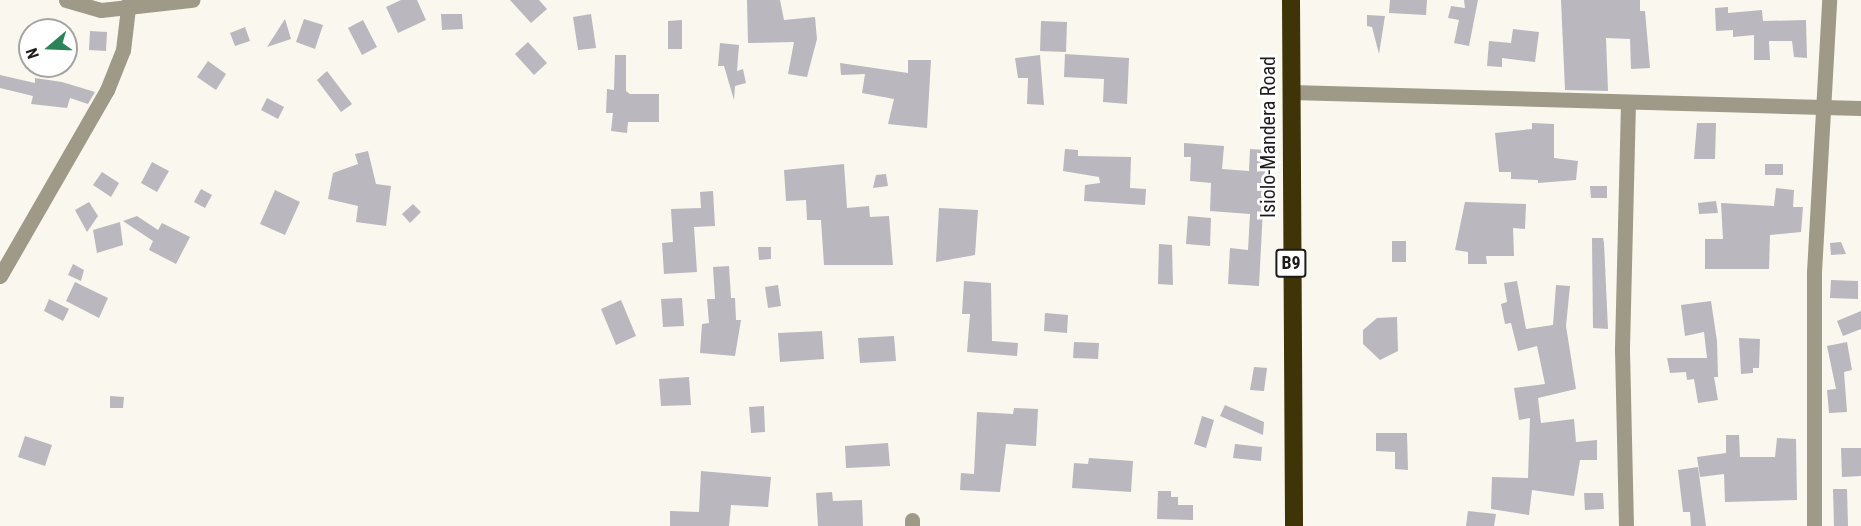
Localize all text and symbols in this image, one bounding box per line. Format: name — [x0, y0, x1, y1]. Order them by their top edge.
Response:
north arrow — [18, 18, 78, 78]
text: N — [22, 46, 43, 61]
street label: Isiolo-Mandera Road — [1256, 56, 1280, 218]
road number: B9 — [1274, 248, 1308, 278]

